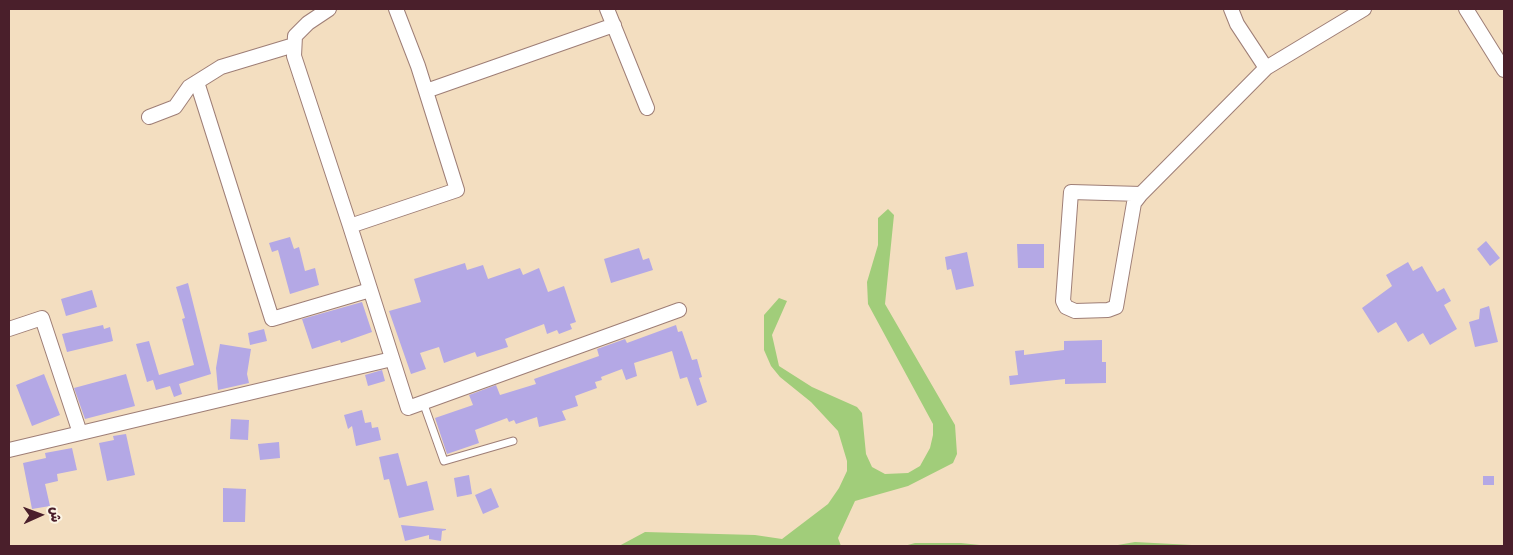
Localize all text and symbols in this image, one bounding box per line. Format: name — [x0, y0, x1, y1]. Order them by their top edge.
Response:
north arrow — [15, 490, 65, 540]
text: ش — [43, 506, 68, 523]

